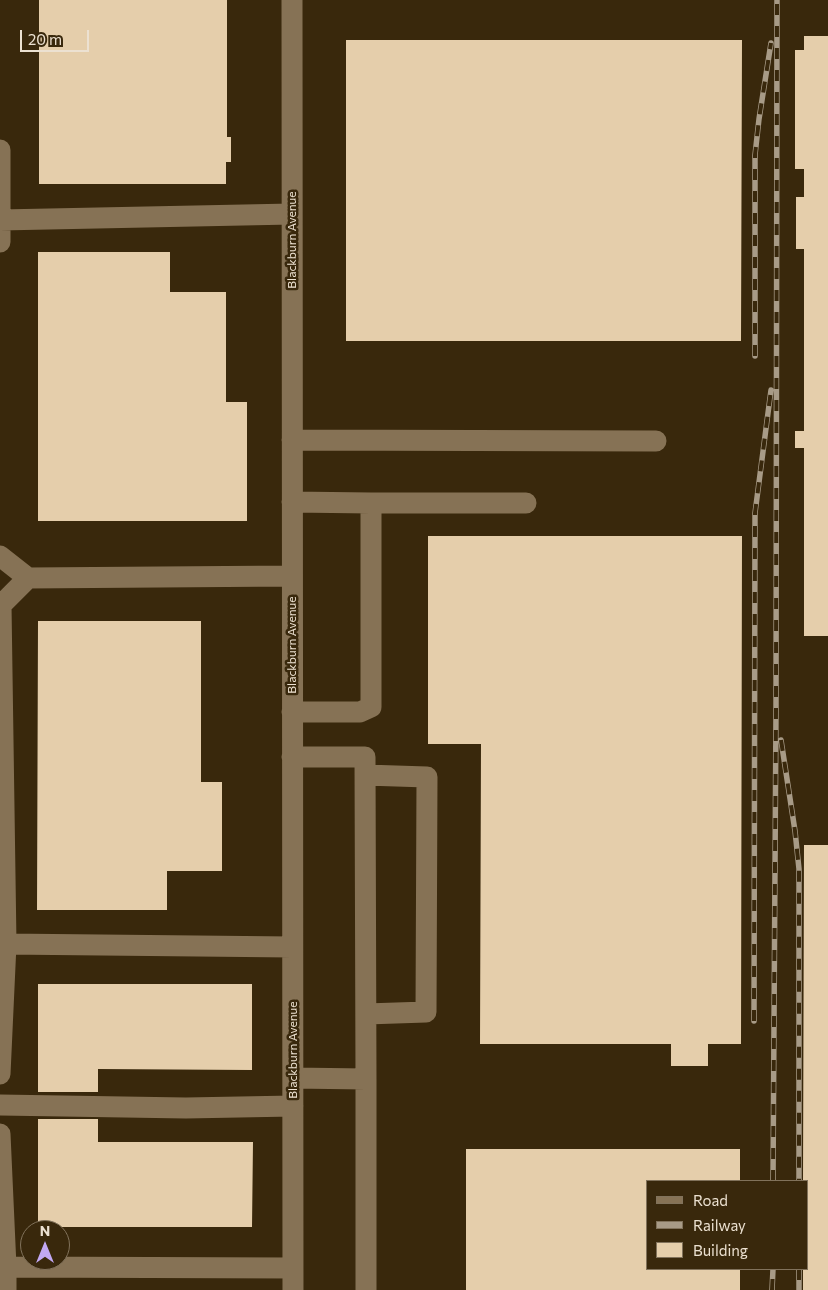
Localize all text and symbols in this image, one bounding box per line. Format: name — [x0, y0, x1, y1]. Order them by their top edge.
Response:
scale bar — [22, 20, 91, 52]
text: 20 m — [28, 30, 62, 48]
street label: Blackburn Avenue — [285, 191, 299, 289]
street label: Blackburn Avenue — [285, 596, 299, 694]
street label: Blackburn Avenue — [286, 1001, 300, 1099]
legend — [646, 1180, 808, 1270]
text: Road — [693, 1191, 728, 1209]
text: Railway — [693, 1216, 746, 1234]
north arrow — [20, 1220, 70, 1270]
text: N — [40, 1222, 50, 1239]
text: Building — [693, 1241, 748, 1259]

